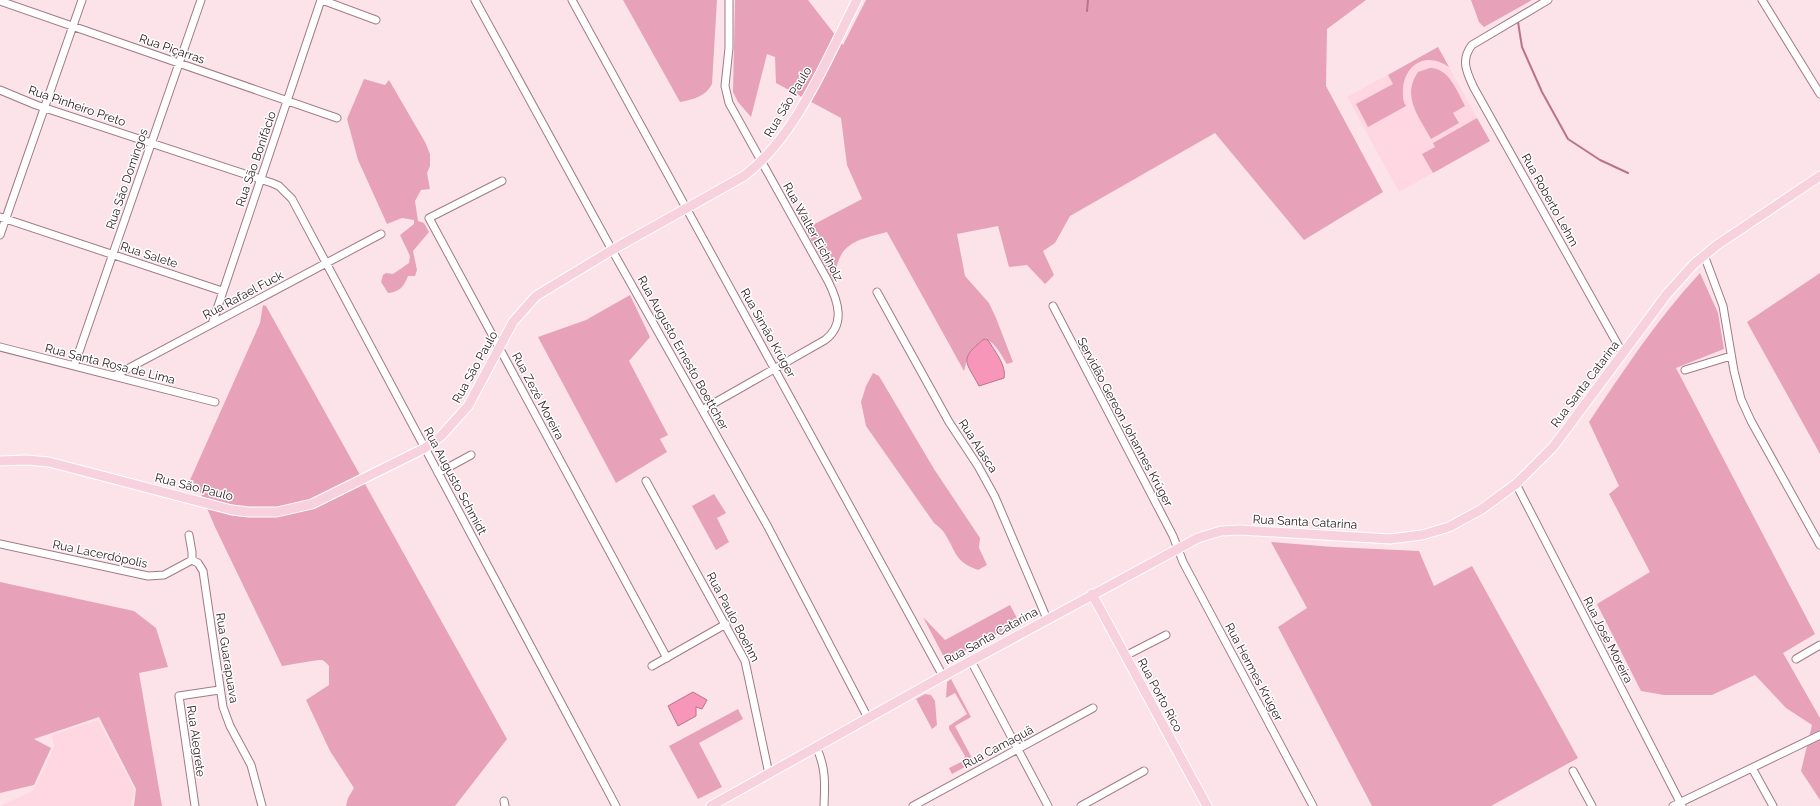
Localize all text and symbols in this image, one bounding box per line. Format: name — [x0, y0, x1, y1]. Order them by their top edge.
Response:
street label: Rua Piçarras — [137, 31, 207, 67]
street label: Rua São Paulo — [761, 64, 815, 140]
street label: Rua Pinheiro Preto — [27, 83, 127, 129]
street label: Rua São Bonifácio — [233, 109, 279, 209]
street label: Rua São Domingos — [103, 127, 151, 231]
street label: Rua Roberto Lehm — [1519, 151, 1581, 249]
street label: Rua Walter Eichholz — [780, 180, 846, 284]
street label: Rua Salete — [119, 239, 179, 271]
street label: Rua Rafael Fuck — [200, 268, 286, 322]
street label: Rua Augusto Ernesto Boettcher — [635, 274, 732, 433]
street label: Rua Simão Krüger — [738, 286, 799, 381]
street label: Rua São Paulo — [449, 329, 501, 405]
street label: Servidão Gereon Johannes Krüger — [1074, 335, 1176, 510]
street label: Rua Santa Catarina — [1548, 338, 1622, 430]
street label: Rua Santa Rosa de Lima — [43, 341, 177, 387]
street label: Rua Zezé Moreira — [509, 350, 567, 442]
street label: Rua Alasca — [956, 417, 1000, 475]
street label: Rua Augusto Schmidt — [421, 425, 489, 537]
street label: Rua São Paulo — [154, 471, 234, 503]
street label: Rua Santa Catarina — [1252, 512, 1358, 532]
street label: Rua Lacerdópolis — [51, 537, 149, 571]
street label: Rua Paulo Boehm — [704, 570, 762, 664]
street label: Rua José Moreira — [1580, 595, 1636, 685]
street label: Rua Santa Catarina — [942, 605, 1040, 667]
street label: Rua Guarapuava — [213, 612, 241, 704]
street label: Rua Hermes Krüger — [1222, 621, 1286, 724]
street label: Rua Porto Rico — [1135, 656, 1185, 734]
street label: Rua Alegrete — [184, 704, 208, 778]
street label: Rua Camaquã — [960, 723, 1036, 771]

